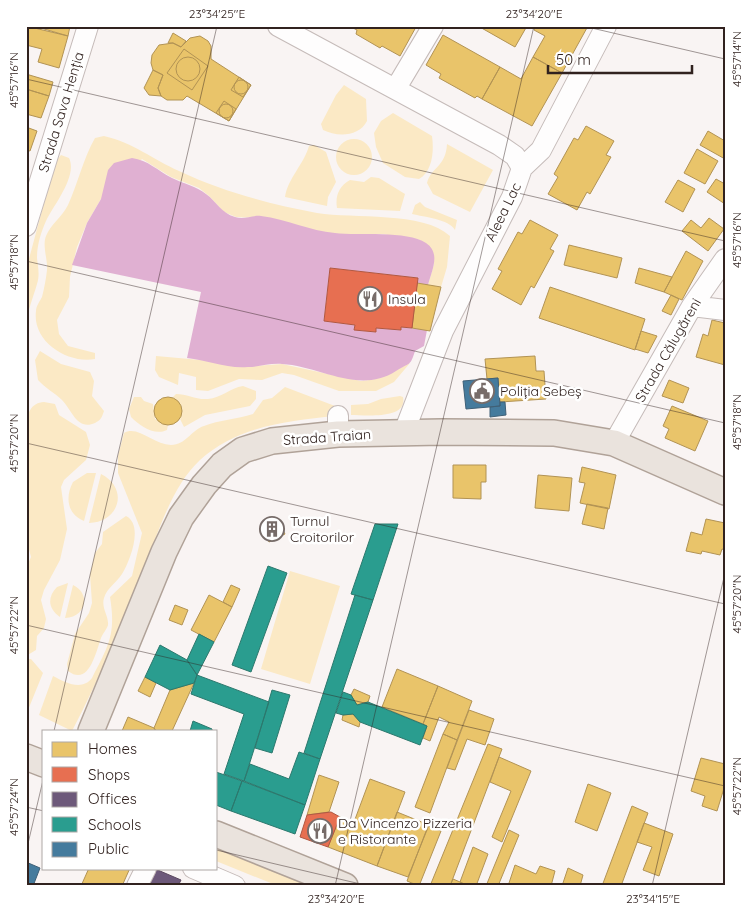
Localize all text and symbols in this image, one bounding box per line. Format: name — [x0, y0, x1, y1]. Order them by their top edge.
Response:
text: 23°34'25"E — [189, 6, 245, 21]
text: 23°34'20"E — [505, 6, 563, 21]
text: 45°57'14"N — [729, 31, 744, 87]
scale bar — [548, 42, 692, 74]
street label: Strada Sava Henția — [34, 49, 88, 175]
text: 50 m — [556, 50, 591, 69]
text: 45°57'16"N — [6, 52, 21, 108]
street label: Aleea Lac — [481, 180, 525, 244]
text: 45°57'16"N — [729, 212, 744, 268]
text: 45°57'18"N — [6, 234, 21, 290]
restaurant icon: Insula — [357, 286, 383, 312]
place label: Insula — [388, 290, 426, 308]
street label: Strada Călugăreni — [631, 295, 705, 405]
public building icon: Poliția Sebeș — [469, 378, 495, 404]
place label: Poliția Sebeș — [500, 382, 582, 400]
text: 45°57'18"N — [729, 394, 744, 450]
text: 45°57'20"N — [6, 413, 21, 473]
street label: Strada Traian — [282, 425, 372, 449]
place label: Turnul Croitorilor — [290, 512, 355, 546]
building icon: Turnul Croitorilor — [259, 516, 285, 542]
text: 45°57'20"N — [729, 574, 744, 634]
text: 45°57'22"N — [6, 596, 21, 654]
legend — [42, 730, 218, 870]
text: Homes — [88, 739, 137, 758]
text: 45°57'22"N — [729, 757, 744, 815]
text: Shops — [88, 765, 130, 784]
text: 45°57'24"N — [6, 778, 21, 836]
text: Offices — [88, 789, 137, 808]
place label: Da Vincenzo Pizzeria e Ristorante — [338, 814, 472, 848]
text: Schools — [88, 815, 141, 834]
restaurant icon: Da Vincenzo Pizzeria e Ristorante — [307, 818, 333, 844]
text: Public — [88, 839, 129, 858]
text: 23°34'20"E — [307, 891, 365, 906]
text: 23°34'15"E — [626, 891, 680, 906]

